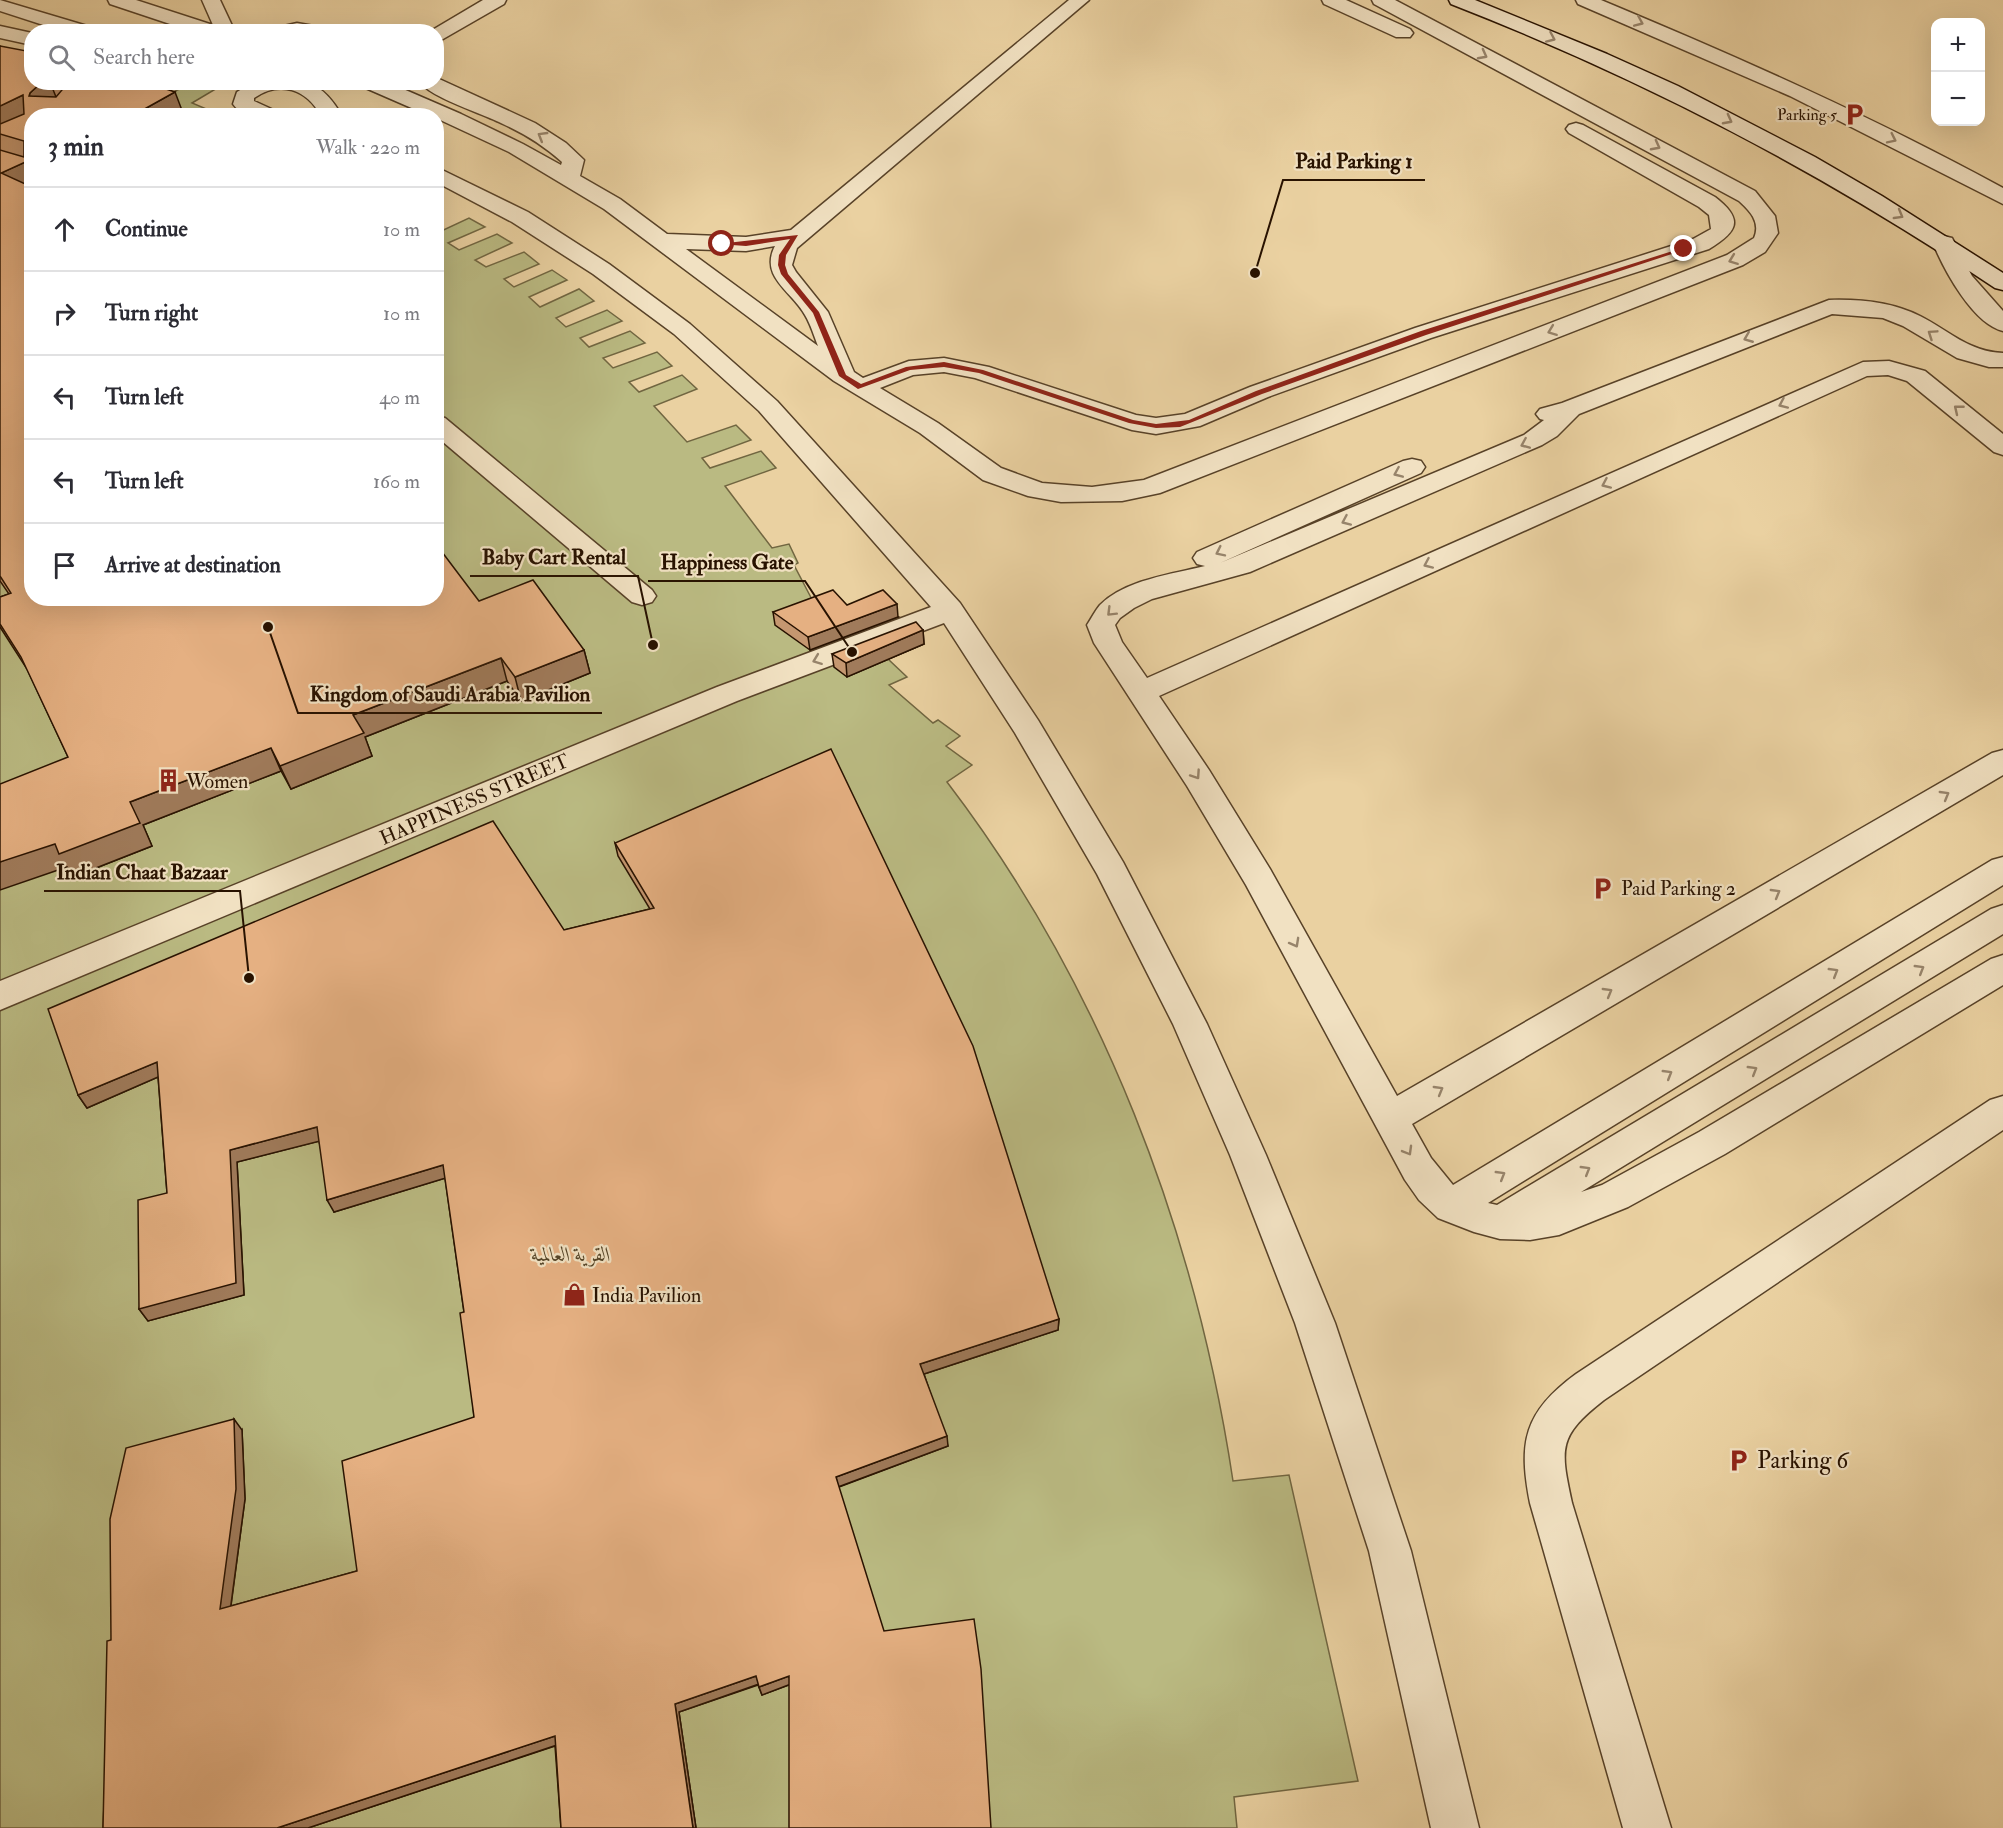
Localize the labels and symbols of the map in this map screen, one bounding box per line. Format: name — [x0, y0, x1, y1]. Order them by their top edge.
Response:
one-way arrow — [1632, 15, 1643, 27]
one-way arrow — [1545, 31, 1556, 43]
one-way arrow — [1477, 48, 1488, 59]
parking icon: Parking 5 — [1842, 101, 1868, 127]
place label: Parking 5 — [1777, 105, 1837, 125]
one-way arrow — [1722, 113, 1732, 124]
one-way arrow — [538, 131, 548, 143]
one-way arrow — [1886, 132, 1896, 143]
one-way arrow — [1649, 139, 1660, 150]
callout: Paid Parking 1 — [1283, 141, 1425, 180]
text: Paid Parking 1 — [1295, 148, 1413, 175]
one-way arrow — [1893, 207, 1903, 219]
route start — [708, 230, 734, 256]
route end — [1670, 235, 1696, 261]
one-way arrow — [1729, 253, 1739, 266]
one-way arrow — [1547, 324, 1558, 336]
one-way arrow — [1927, 330, 1938, 341]
one-way arrow — [1743, 331, 1754, 343]
one-way arrow — [1779, 397, 1790, 409]
one-way arrow — [1954, 406, 1965, 417]
one-way arrow — [1520, 436, 1531, 448]
one-way arrow — [1393, 466, 1404, 478]
one-way arrow — [1601, 477, 1612, 489]
one-way arrow — [1341, 514, 1352, 526]
callout: Baby Cart Rental — [470, 537, 638, 576]
callout: Happiness Gate — [648, 542, 805, 581]
text: Baby Cart Rental — [482, 544, 627, 571]
one-way arrow — [1215, 544, 1226, 556]
text: Happiness Gate — [661, 549, 794, 576]
one-way arrow — [1423, 557, 1434, 569]
one-way arrow — [1107, 605, 1117, 616]
one-way arrow — [812, 653, 823, 665]
callout: Kingdom of Saudi Arabia Pavilion — [298, 674, 602, 713]
text: Kingdom of Saudi Arabia Pavilion — [310, 681, 590, 708]
street label: HAPPINESS STREET — [376, 748, 573, 851]
building icon: Women — [155, 768, 181, 794]
one-way arrow — [1189, 768, 1200, 779]
place label: Women — [185, 769, 248, 794]
one-way arrow — [1939, 791, 1949, 802]
callout: Indian Chaat Bazaar — [44, 852, 240, 891]
text: Indian Chaat Bazaar — [56, 859, 229, 886]
parking icon: Paid Parking 2 — [1590, 875, 1616, 901]
place label: Paid Parking 2 — [1621, 876, 1736, 901]
one-way arrow — [1770, 889, 1780, 901]
one-way arrow — [1288, 937, 1299, 947]
one-way arrow — [1914, 964, 1924, 976]
one-way arrow — [1828, 968, 1838, 980]
one-way arrow — [1602, 987, 1612, 999]
one-way arrow — [1747, 1065, 1757, 1077]
one-way arrow — [1662, 1069, 1672, 1081]
one-way arrow — [1433, 1086, 1444, 1097]
one-way arrow — [1400, 1145, 1412, 1155]
one-way arrow — [1580, 1166, 1590, 1178]
one-way arrow — [1495, 1171, 1505, 1183]
park label: القرية العالمية — [529, 1242, 611, 1267]
shop icon: India Pavilion — [561, 1282, 587, 1308]
place label: India Pavilion — [592, 1283, 701, 1308]
place label: Parking 6 — [1757, 1445, 1850, 1476]
parking icon: Parking 6 — [1726, 1447, 1752, 1473]

